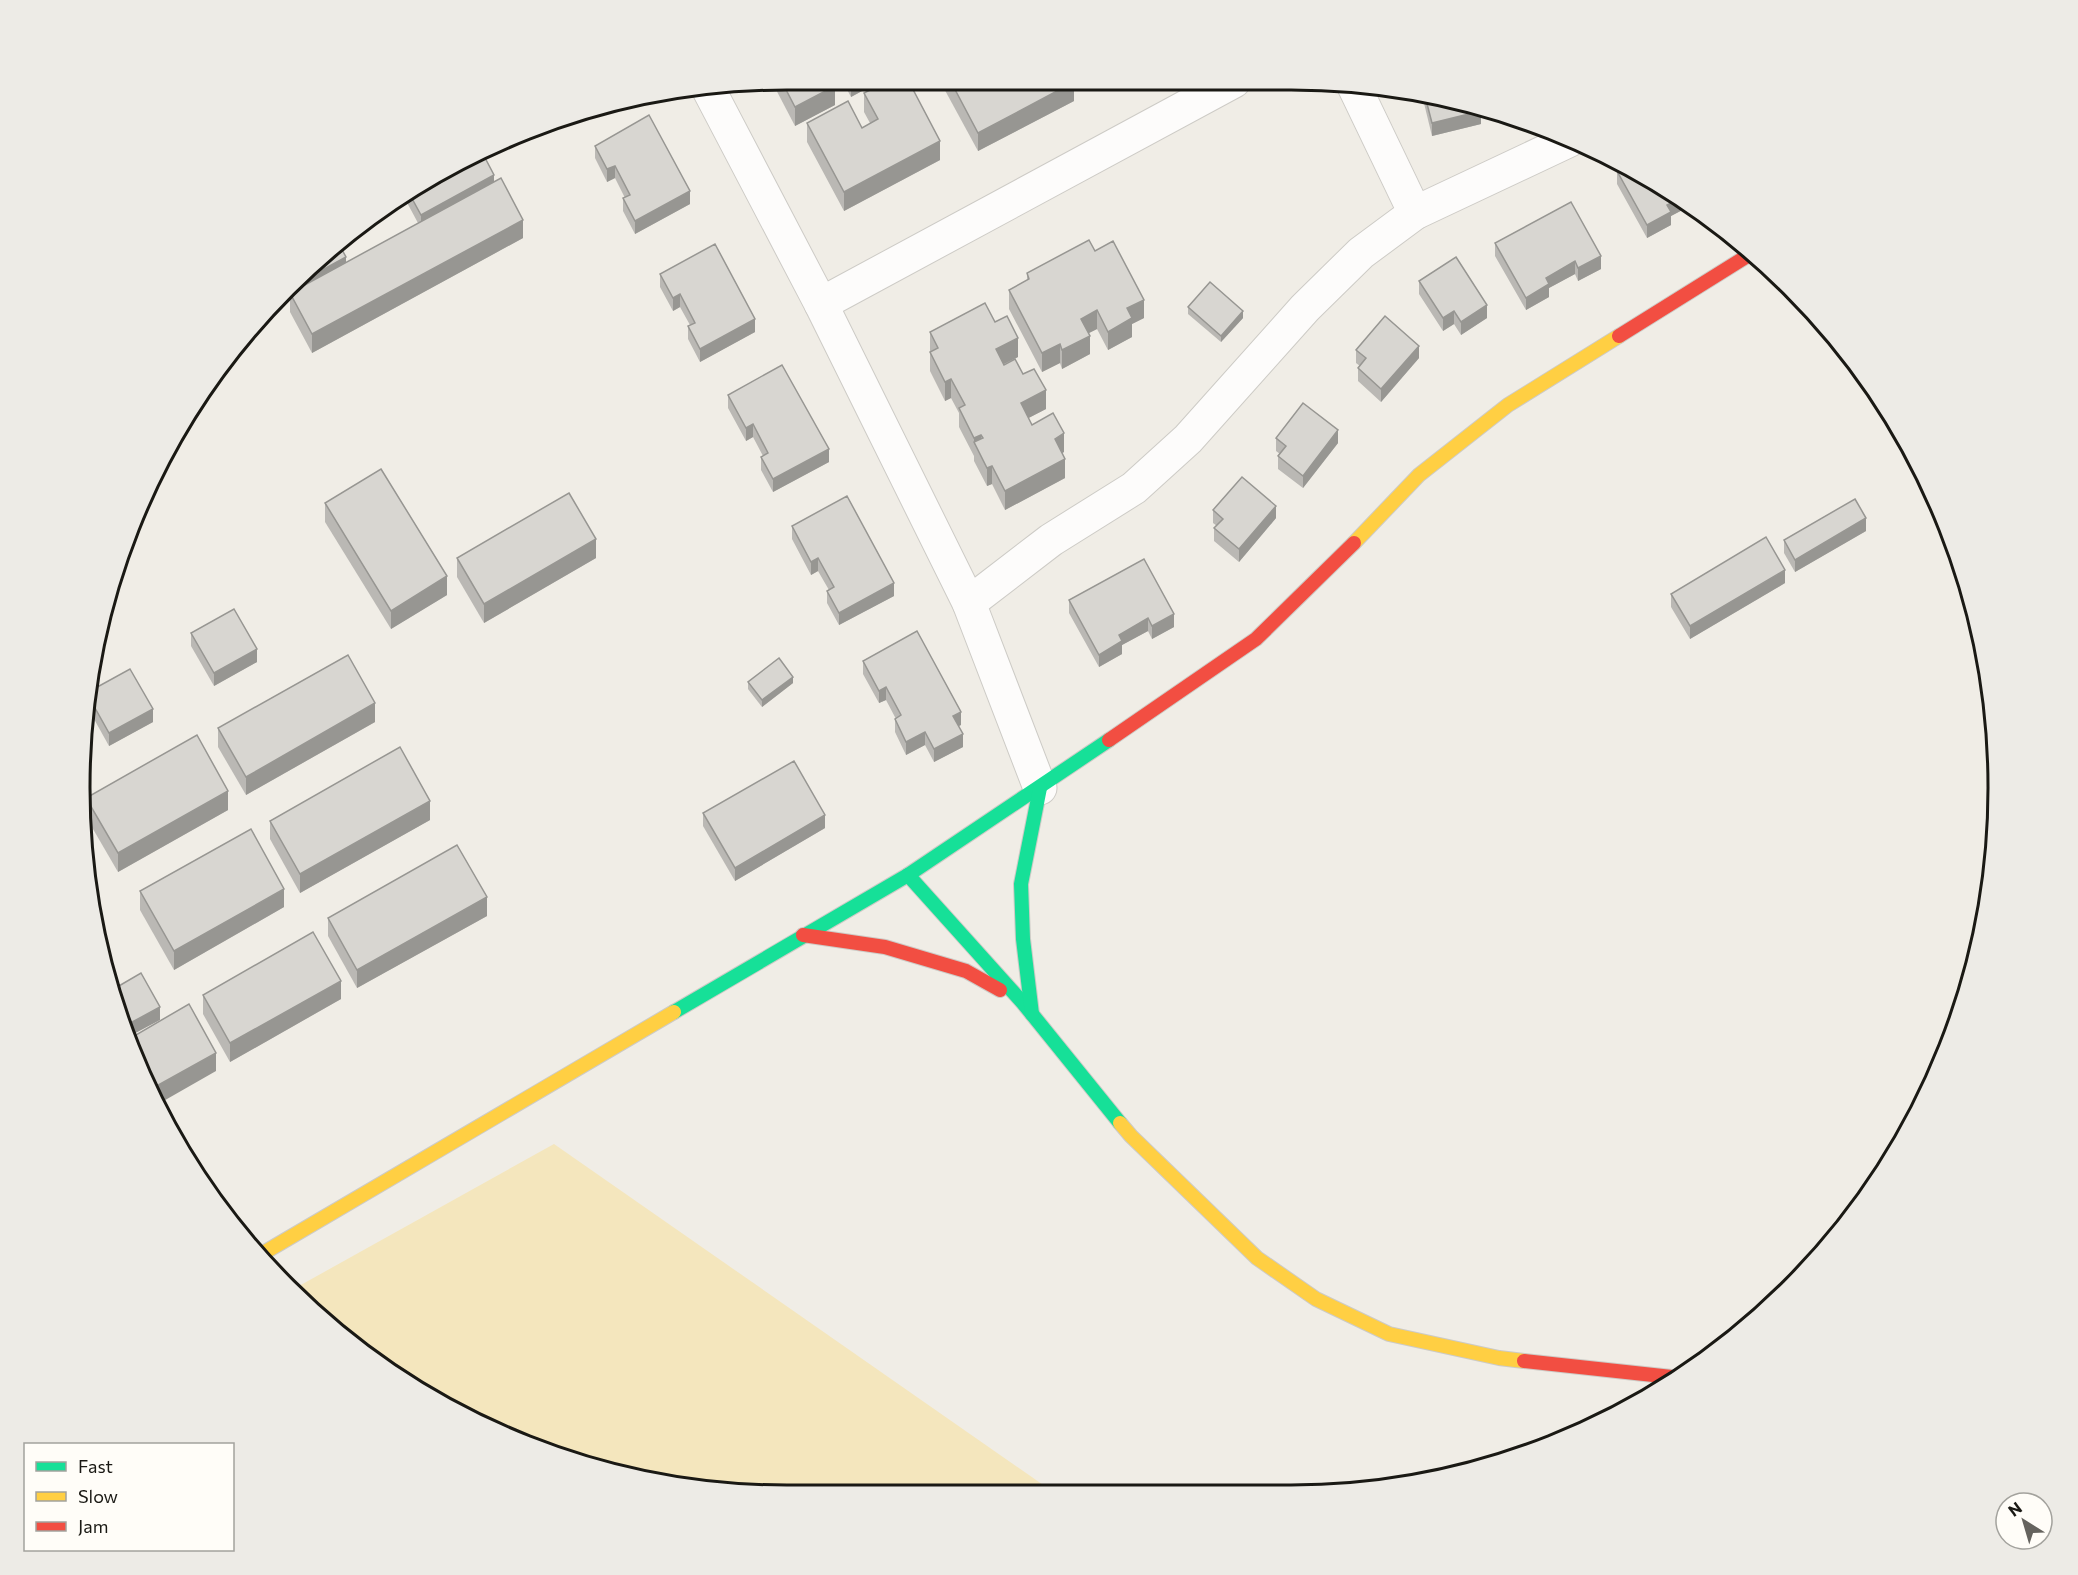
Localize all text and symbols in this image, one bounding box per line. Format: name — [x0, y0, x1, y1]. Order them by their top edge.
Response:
legend — [24, 1443, 234, 1551]
text: Fast — [78, 1455, 113, 1477]
text: Slow — [78, 1485, 118, 1507]
north arrow — [1994, 1491, 2054, 1551]
text: N — [2004, 1497, 2025, 1520]
text: Jam — [78, 1515, 108, 1537]

